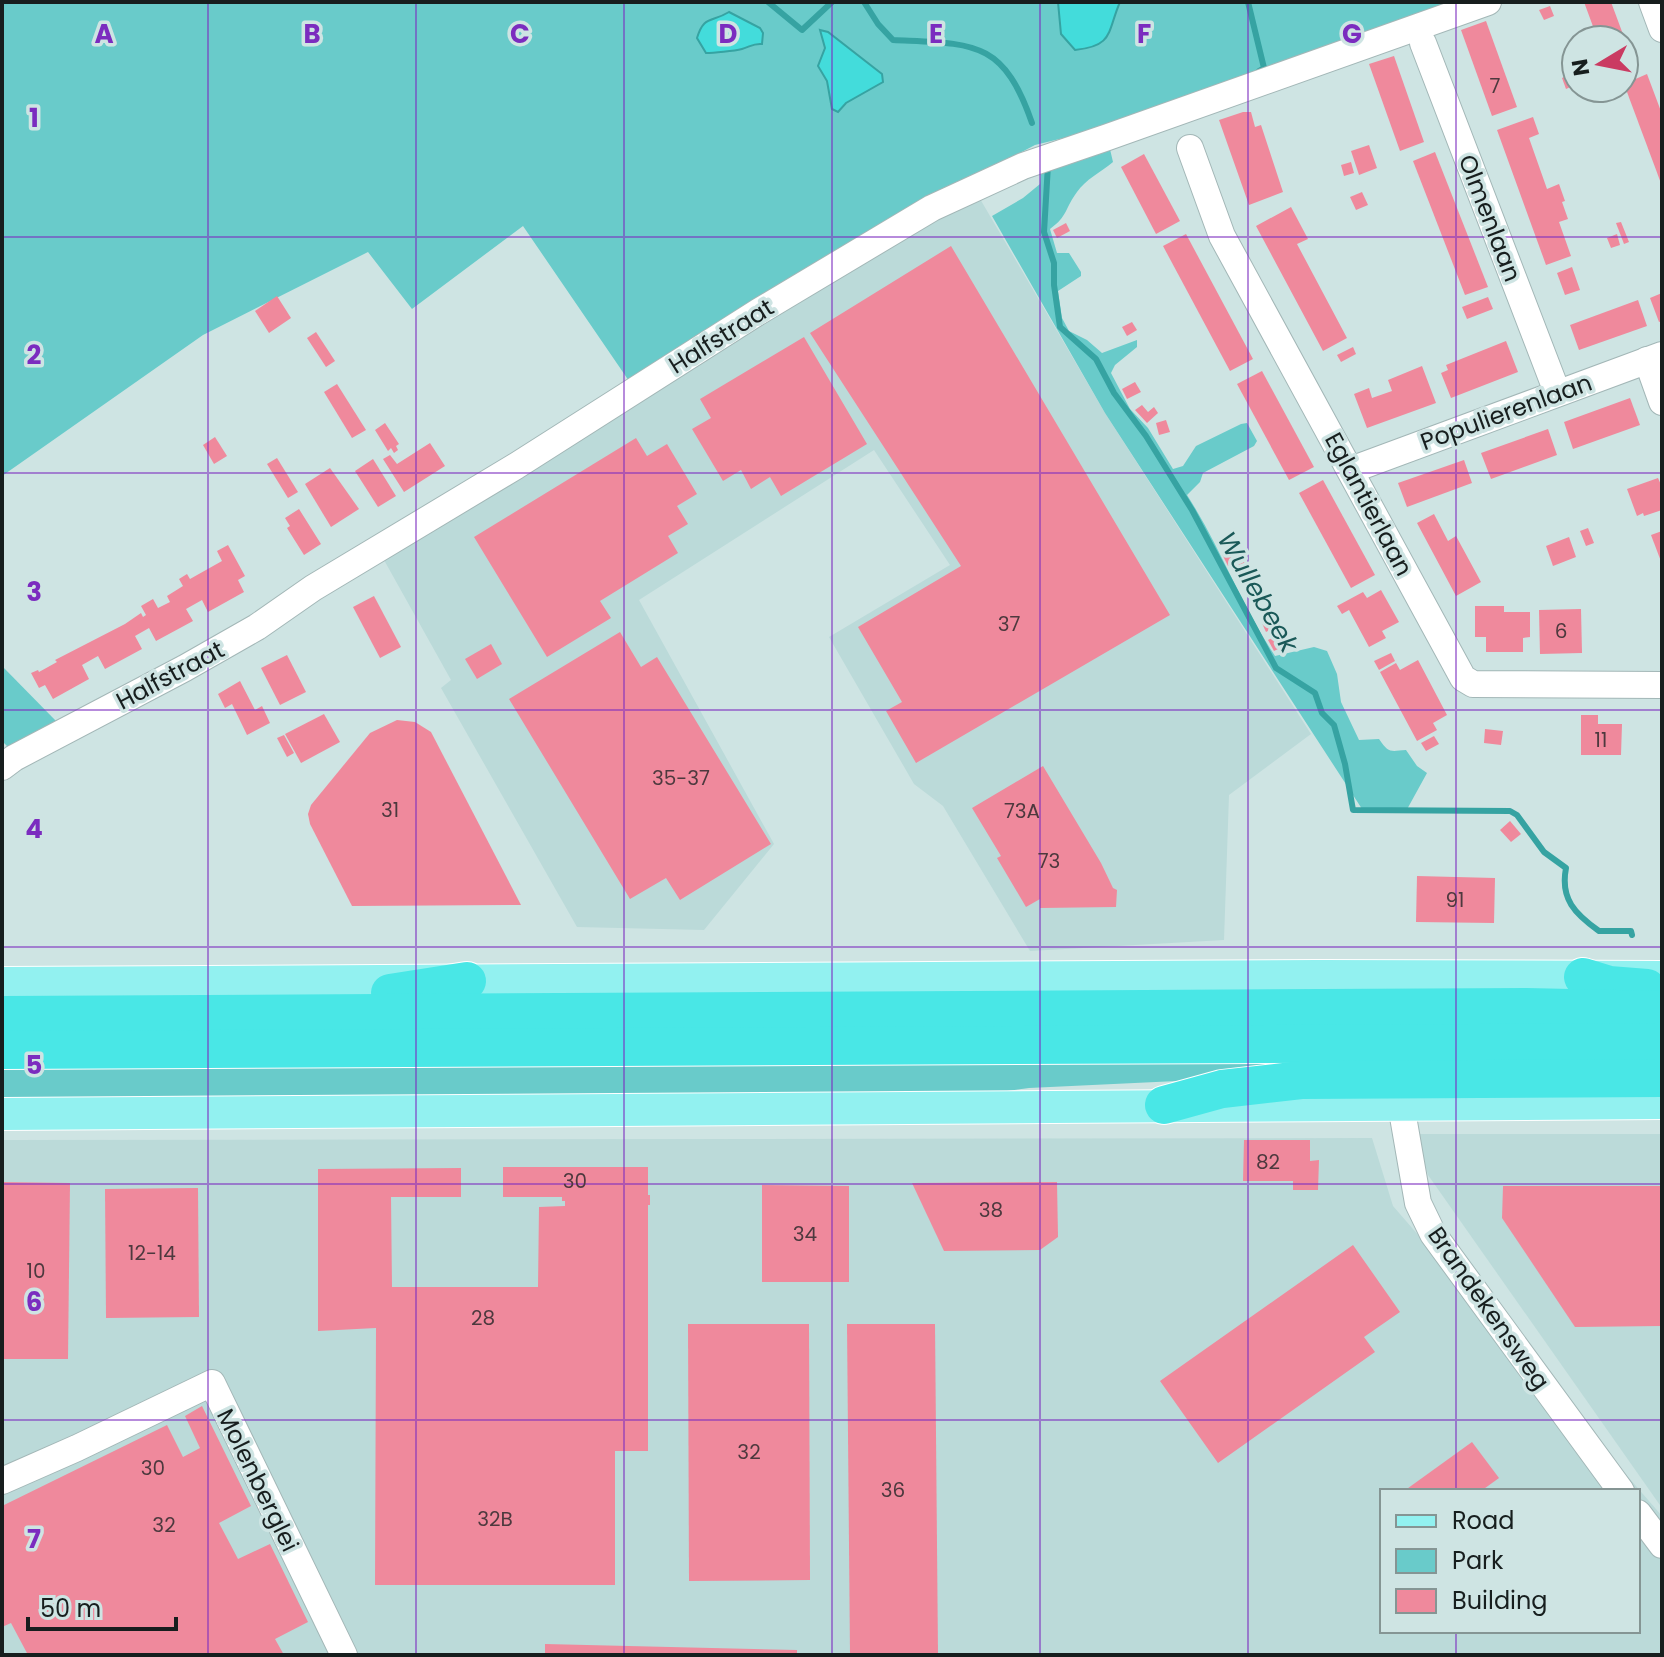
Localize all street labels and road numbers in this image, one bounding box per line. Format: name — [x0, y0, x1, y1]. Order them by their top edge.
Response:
street label: Olmenlaan — [1451, 150, 1529, 286]
street label: Halfstraat — [662, 291, 780, 381]
street label: Populierenlaan — [1416, 366, 1596, 458]
street label: Eglantierlaan — [1317, 426, 1421, 582]
street label: Halfstraat — [110, 633, 230, 717]
street label: Brandekensweg — [1420, 1220, 1558, 1396]
street label: Molenberglei — [209, 1403, 307, 1557]

